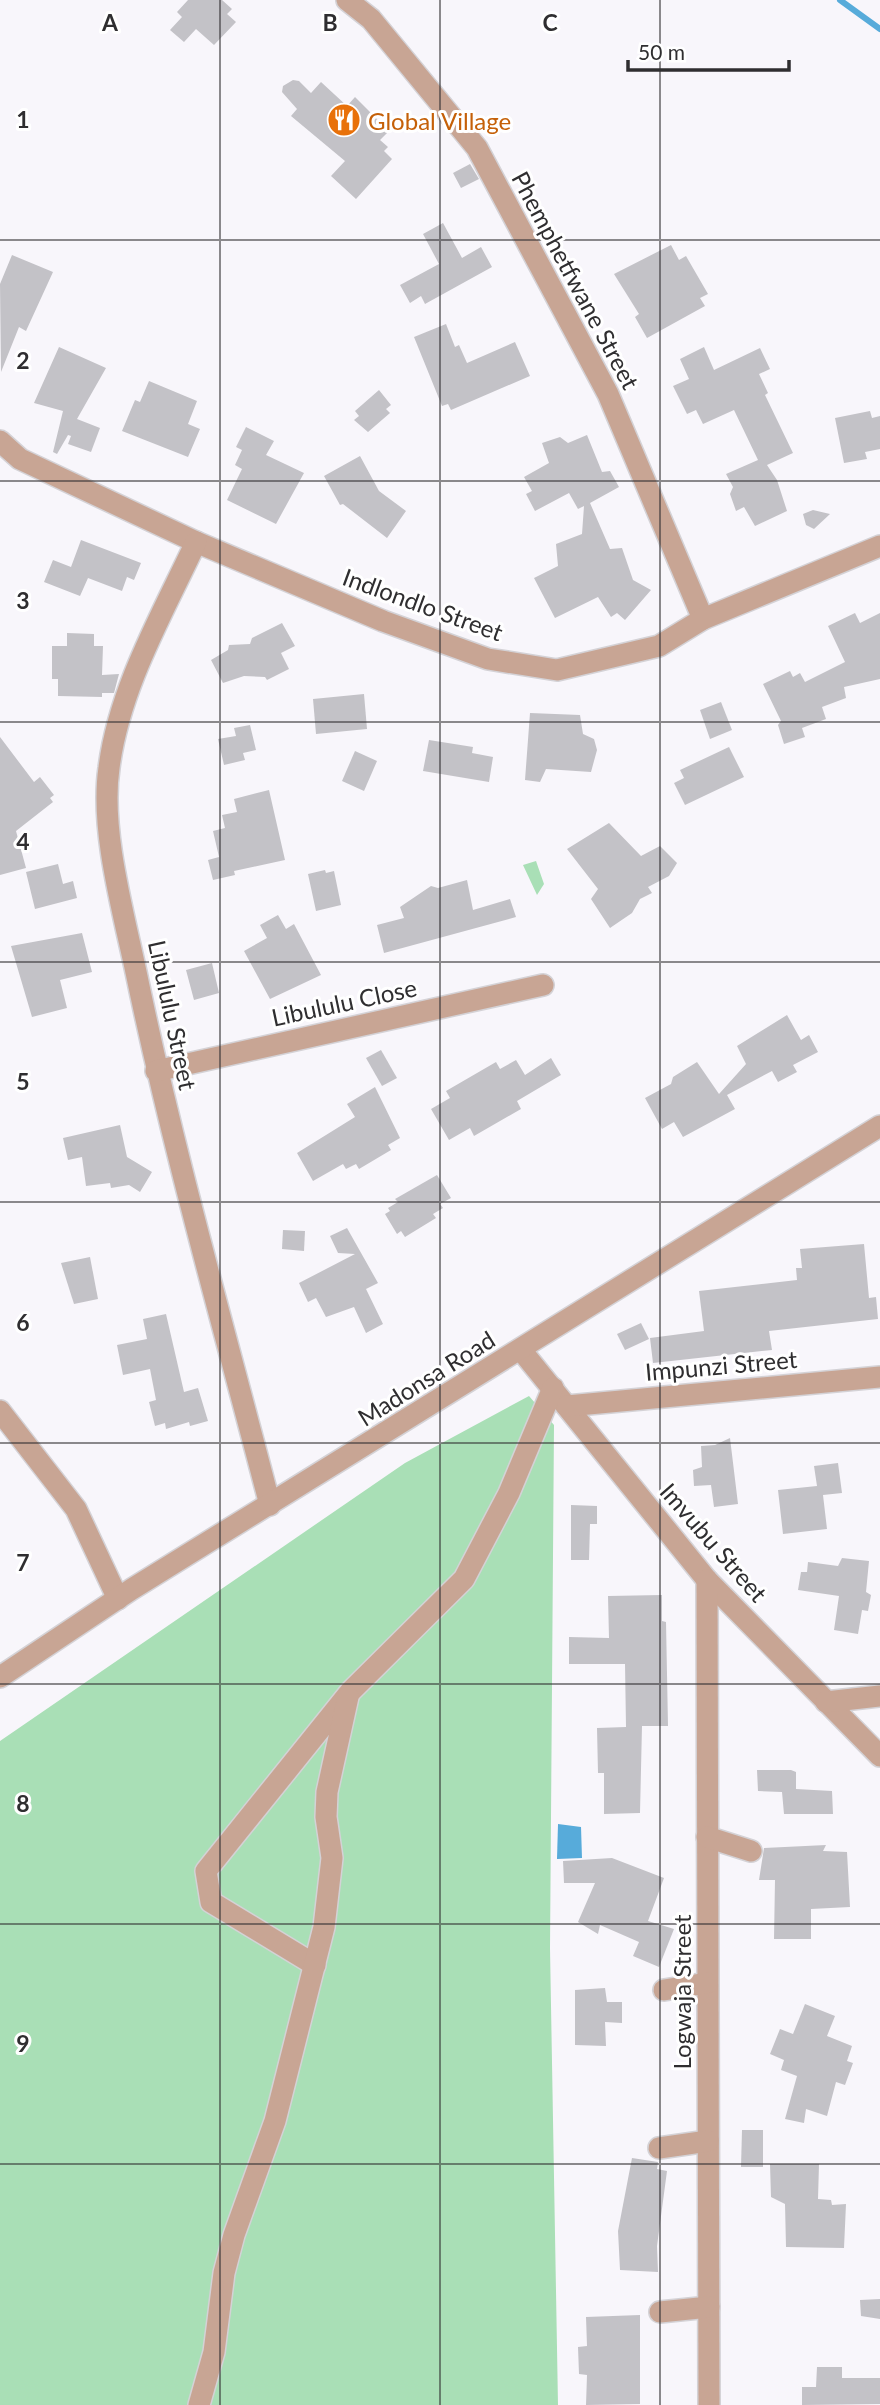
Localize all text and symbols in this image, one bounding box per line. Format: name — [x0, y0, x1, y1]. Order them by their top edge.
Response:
text: A — [101, 8, 119, 36]
text: B — [322, 8, 338, 36]
text: C — [542, 8, 558, 36]
scale bar — [628, 28, 789, 72]
text: 50 m — [638, 39, 685, 64]
restaurant icon: Global Village — [325, 101, 363, 139]
text: 1 — [16, 105, 30, 133]
place label: Global Village — [368, 106, 511, 135]
street label: Phemphetfwane Street — [506, 166, 646, 394]
text: 2 — [16, 346, 30, 374]
street label: Indlondlo Street — [339, 562, 507, 647]
text: 3 — [16, 586, 30, 614]
text: 4 — [16, 827, 30, 855]
street label: Libululu Street — [143, 937, 203, 1093]
street label: Libululu Close — [269, 972, 419, 1032]
text: 5 — [16, 1067, 30, 1095]
text: 6 — [16, 1308, 30, 1336]
street label: Madonsa Road — [352, 1324, 500, 1432]
street label: Impunzi Street — [644, 1344, 799, 1386]
street label: Imvubu Street — [655, 1477, 774, 1608]
text: 7 — [16, 1548, 30, 1576]
text: 8 — [16, 1789, 30, 1817]
street label: Logwaja Street — [667, 1914, 696, 2070]
text: 9 — [16, 2029, 30, 2057]

